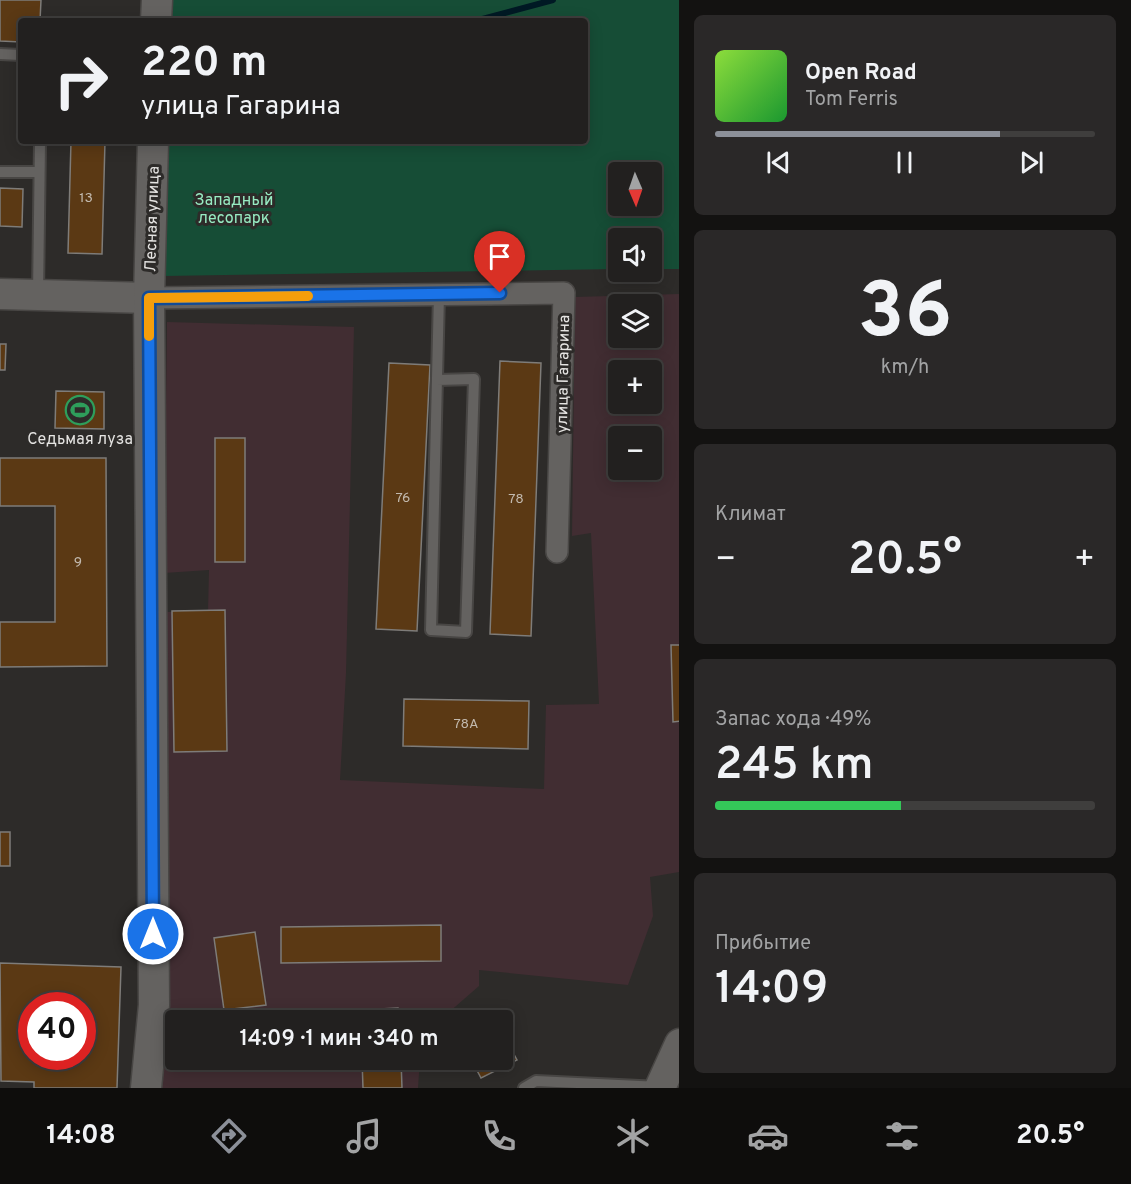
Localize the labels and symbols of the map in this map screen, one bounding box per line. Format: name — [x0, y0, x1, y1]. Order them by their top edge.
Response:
north arrow — [608, 162, 662, 216]
street label: Лесная улица — [141, 166, 165, 272]
house number: 13 — [79, 190, 93, 207]
park label: Западный лесопарк — [195, 191, 273, 229]
pin — [474, 231, 525, 293]
street label: улица Гагарина — [553, 315, 575, 433]
sports icon: Седьмая луза — [64, 394, 96, 426]
place label: Седьмая луза — [27, 430, 133, 450]
house number: 76 — [396, 490, 410, 507]
house number: 78 — [508, 491, 524, 508]
house number: 9 — [74, 554, 82, 571]
house number: 78А — [454, 716, 478, 733]
position arrow — [121, 902, 185, 966]
speed limit sign: 40 — [18, 992, 96, 1070]

